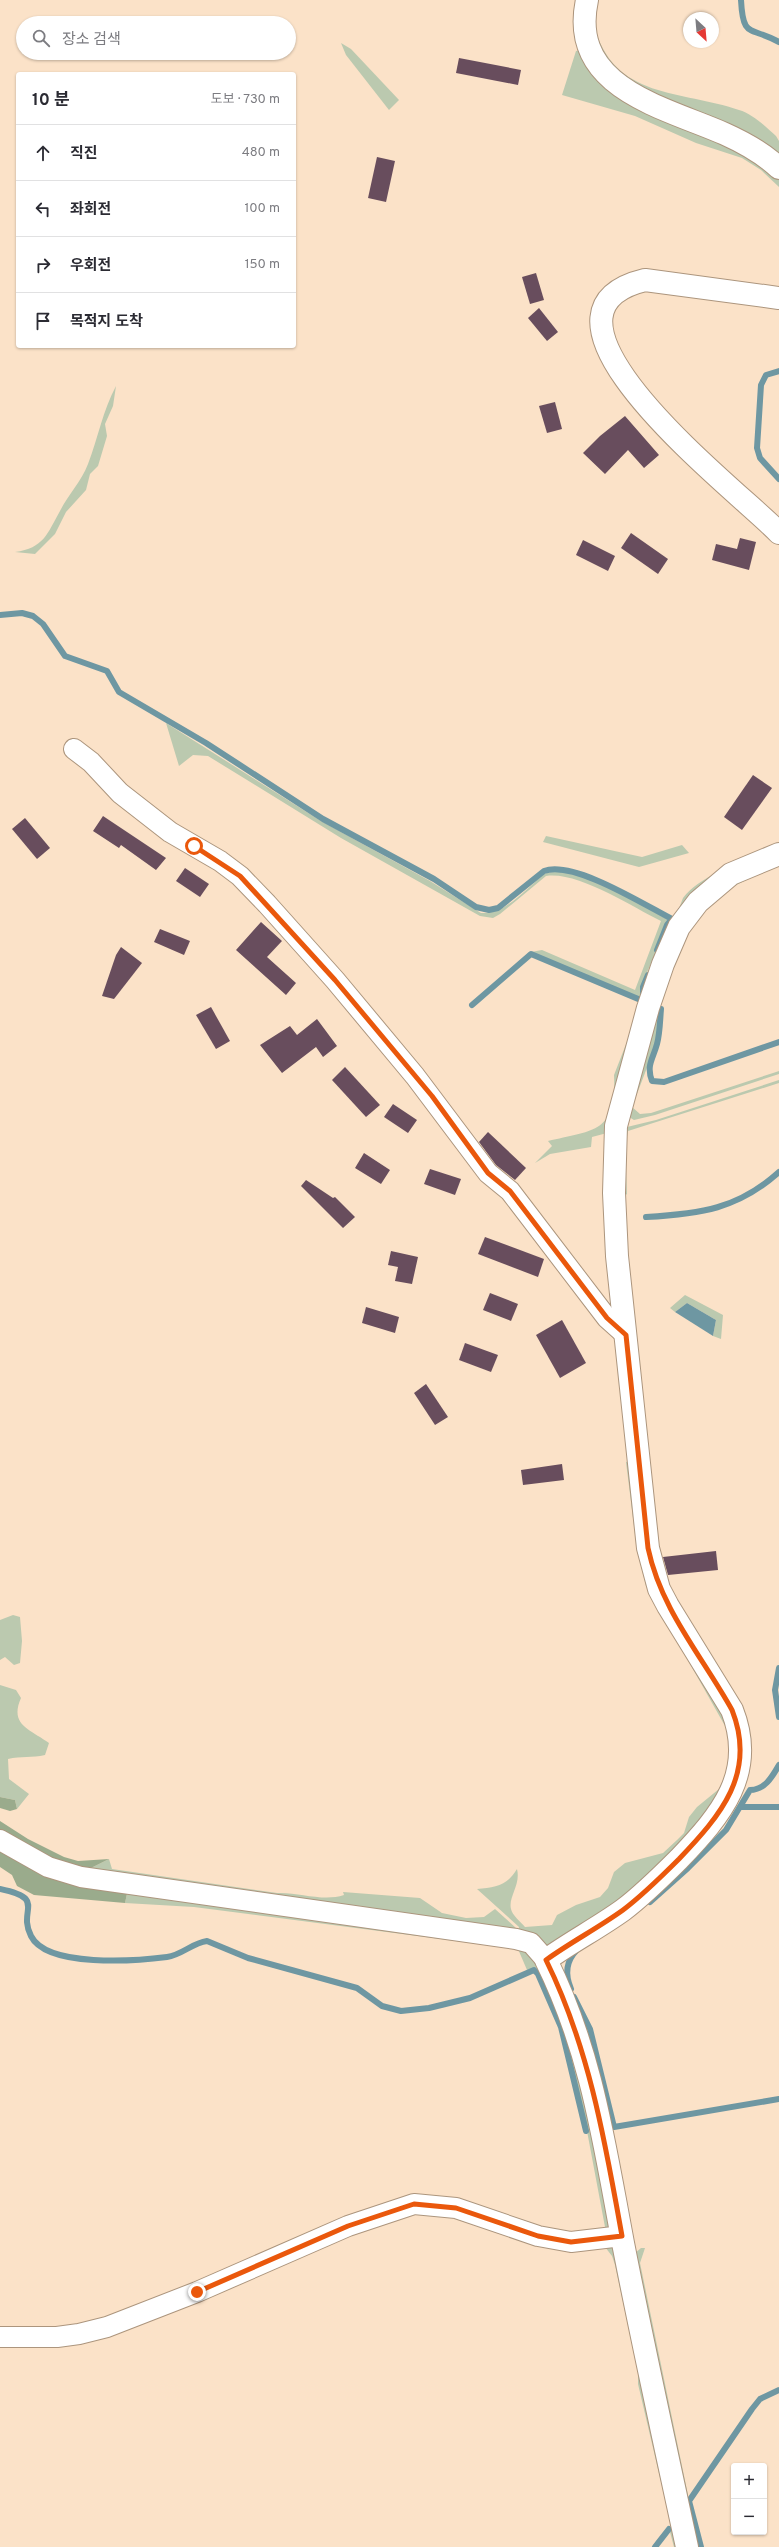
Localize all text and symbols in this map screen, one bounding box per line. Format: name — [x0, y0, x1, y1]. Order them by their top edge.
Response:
north arrow — [683, 12, 719, 48]
search box — [16, 16, 296, 60]
icon: search — [30, 27, 52, 49]
text: 장소 검색 — [62, 31, 121, 50]
text: 10 분 — [32, 90, 70, 112]
text: 도보 · 730 m — [211, 92, 280, 108]
icon: ahead — [32, 142, 54, 164]
text: 직진 — [70, 145, 98, 164]
text: 480 m — [242, 145, 280, 161]
icon: left — [32, 198, 54, 220]
text: 좌회전 — [70, 201, 111, 220]
text: 100 m — [244, 201, 280, 217]
icon: right — [32, 254, 54, 276]
text: 우회전 — [70, 257, 111, 276]
text: 150 m — [245, 257, 280, 273]
icon: arrive — [32, 310, 54, 332]
text: 목적지 도착 — [70, 313, 143, 332]
route start — [185, 837, 203, 855]
route end — [188, 2283, 206, 2301]
map controls — [731, 2463, 767, 2535]
button: + — [731, 2463, 767, 2499]
button: − — [731, 2499, 767, 2535]

